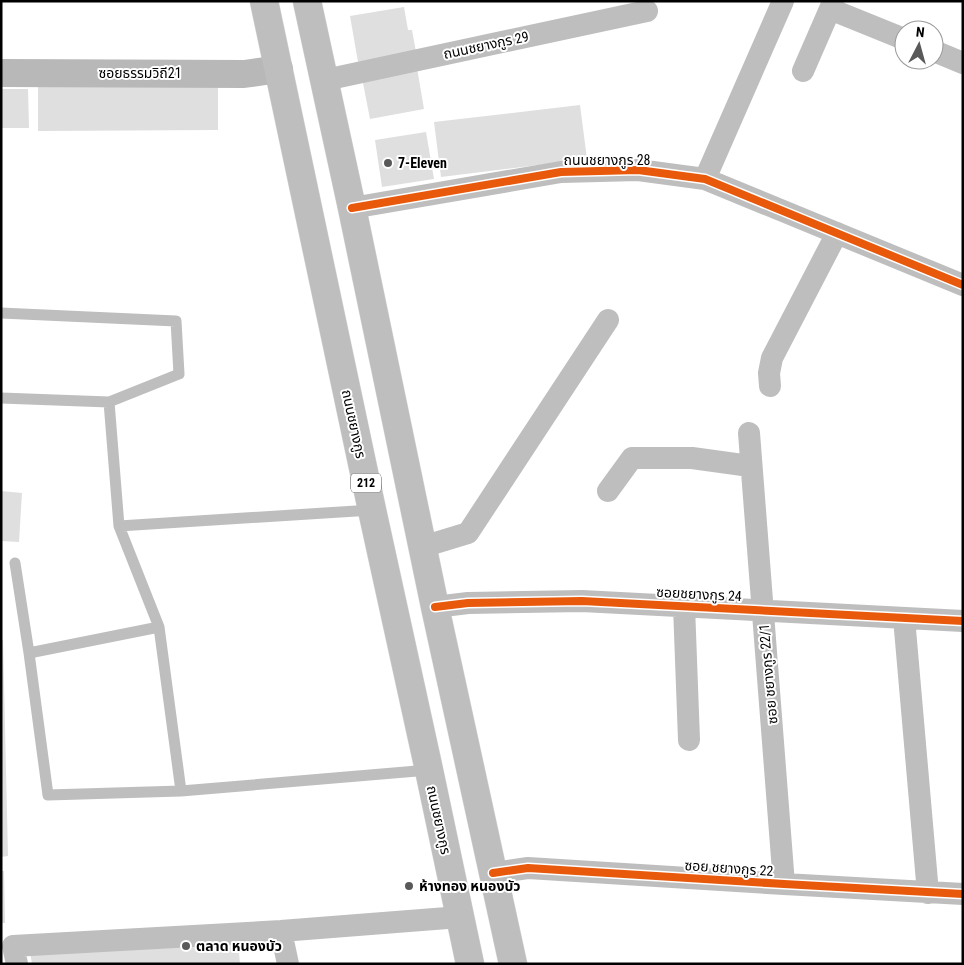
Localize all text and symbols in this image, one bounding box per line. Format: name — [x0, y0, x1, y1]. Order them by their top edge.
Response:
north arrow — [894, 20, 944, 70]
text: N — [915, 24, 925, 40]
street label: ถนนชยางกูร 29 — [442, 28, 530, 63]
street label: ซอยธรรมวิถี21 — [98, 65, 182, 81]
street label: ถนนชยางกูร 28 — [563, 152, 651, 169]
place label: 7-Eleven — [398, 155, 447, 171]
marker: 7-Eleven — [382, 157, 394, 169]
street label: ถนนชยางกูร — [338, 388, 369, 460]
road number: 212 — [351, 473, 381, 492]
street label: ซอยชยางกูร 24 — [656, 584, 742, 605]
street label: ซอย ชยางกูร 22/1 — [756, 623, 781, 725]
street label: ถนนชยางกูร — [423, 784, 454, 856]
street label: ซอย ชยางกูร 22 — [684, 857, 774, 880]
place label: ห้างทอง หนองบัว — [419, 878, 520, 894]
marker: ห้างทอง หนองบัว — [403, 880, 415, 892]
place label: ตลาด หนองบัว — [196, 938, 282, 954]
marker: ตลาด หนองบัว — [180, 940, 192, 952]

